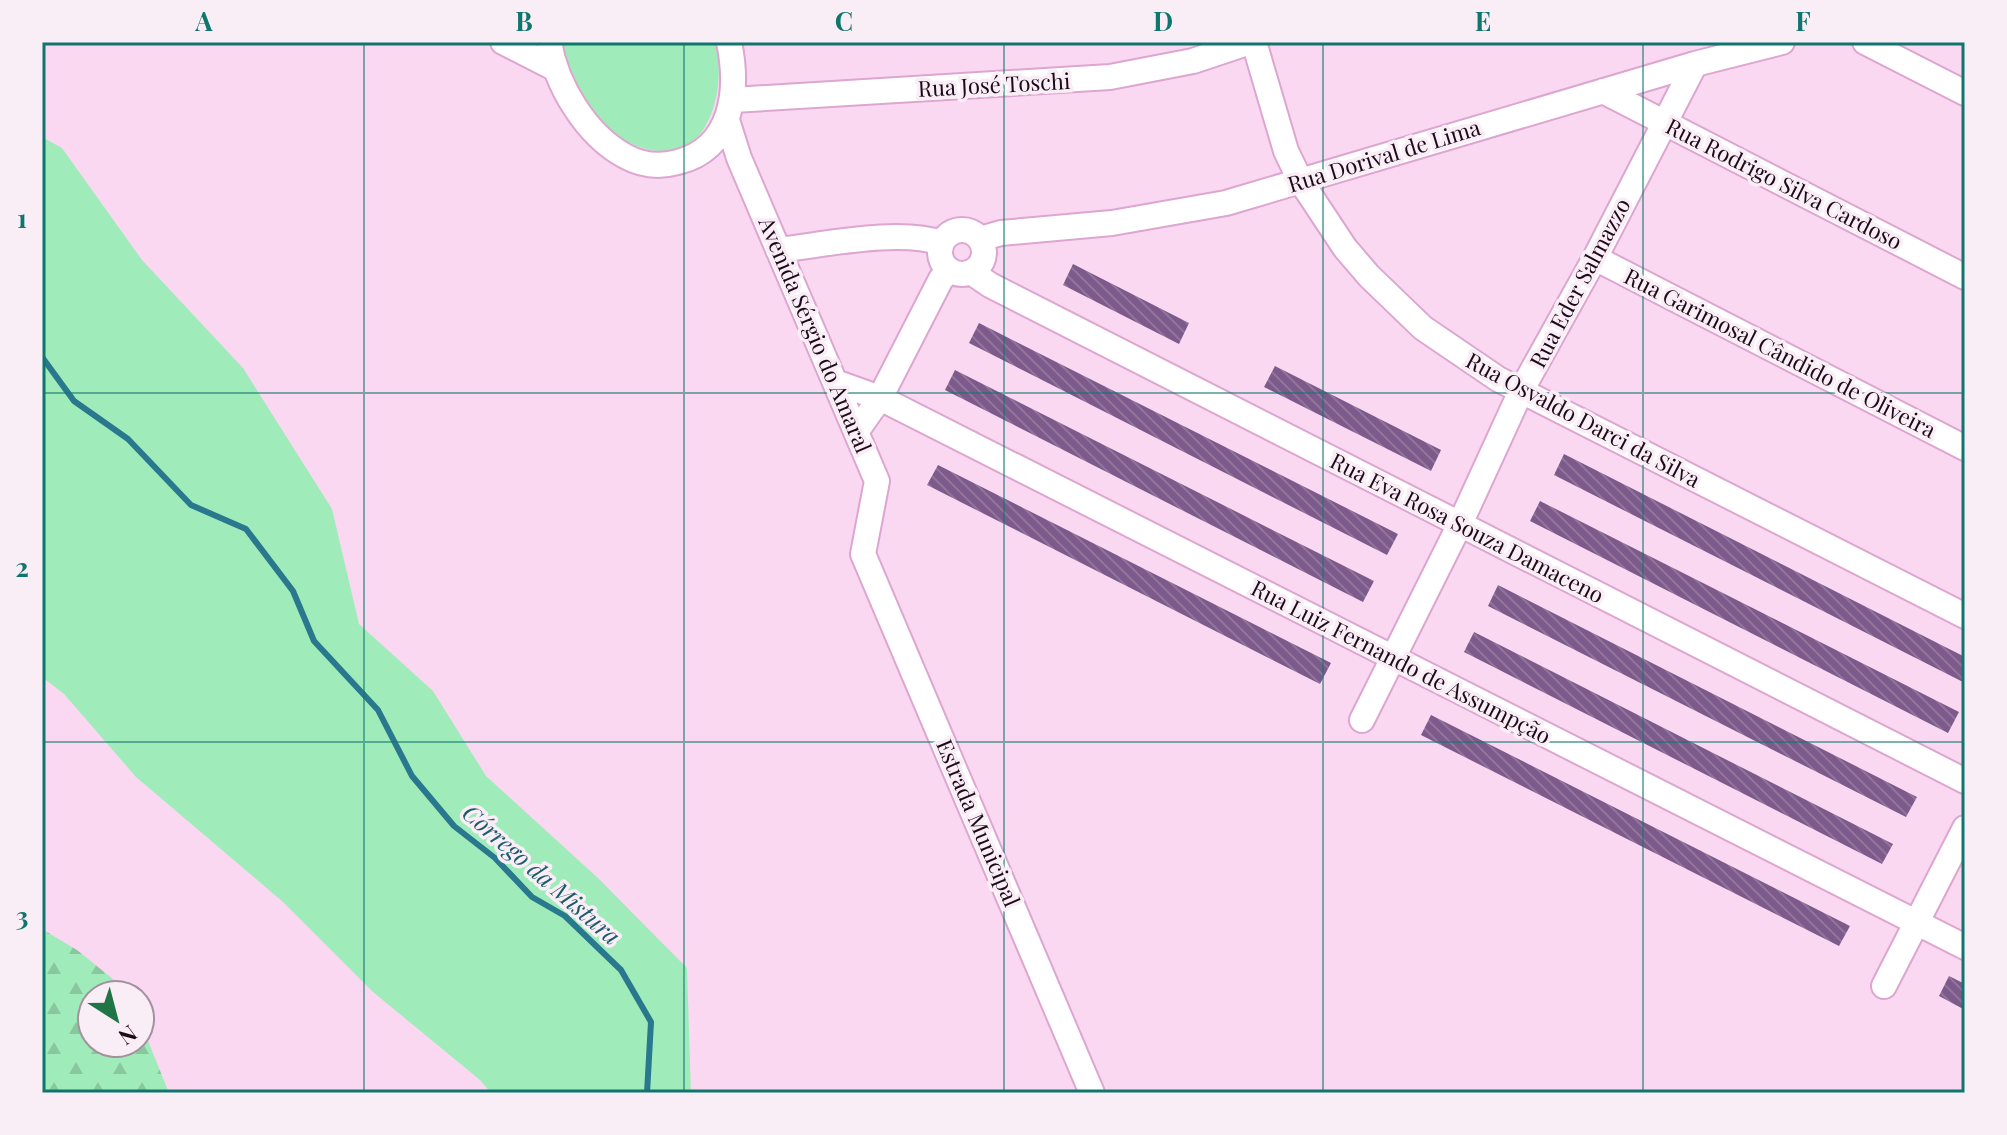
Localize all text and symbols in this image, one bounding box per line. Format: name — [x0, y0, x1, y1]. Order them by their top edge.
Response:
text: A — [194, 3, 213, 38]
text: B — [515, 3, 533, 38]
text: C — [835, 3, 853, 38]
text: D — [1153, 3, 1173, 38]
text: E — [1475, 3, 1491, 38]
text: F — [1795, 3, 1811, 38]
street label: Rua José Toschi — [917, 65, 1071, 103]
street label: Rua Rodrigo Silva Cardoso — [1661, 110, 1908, 256]
street label: Rua Dorival de Lima — [1284, 111, 1484, 199]
street label: Rua Eder Salmazzo — [1522, 193, 1636, 373]
text: 1 — [17, 200, 27, 235]
street label: Avenida Sérgio do Amaral — [752, 211, 879, 457]
street label: Rua Garimosal Cândido de Oliveira — [1620, 260, 1941, 444]
street label: Rua Osvaldo Darci da Silva — [1461, 345, 1706, 494]
street label: Rua Eva Rosa Souza Damaceno — [1326, 445, 1609, 609]
text: 2 — [15, 549, 29, 584]
street label: Rua Luiz Fernando de Assumpção — [1246, 572, 1557, 750]
street label: Estrada Municipal — [930, 734, 1028, 911]
water label: Córrego da Mistura — [457, 796, 628, 951]
text: 3 — [16, 898, 28, 933]
north arrow — [76, 979, 156, 1059]
text: N — [113, 1019, 144, 1053]

